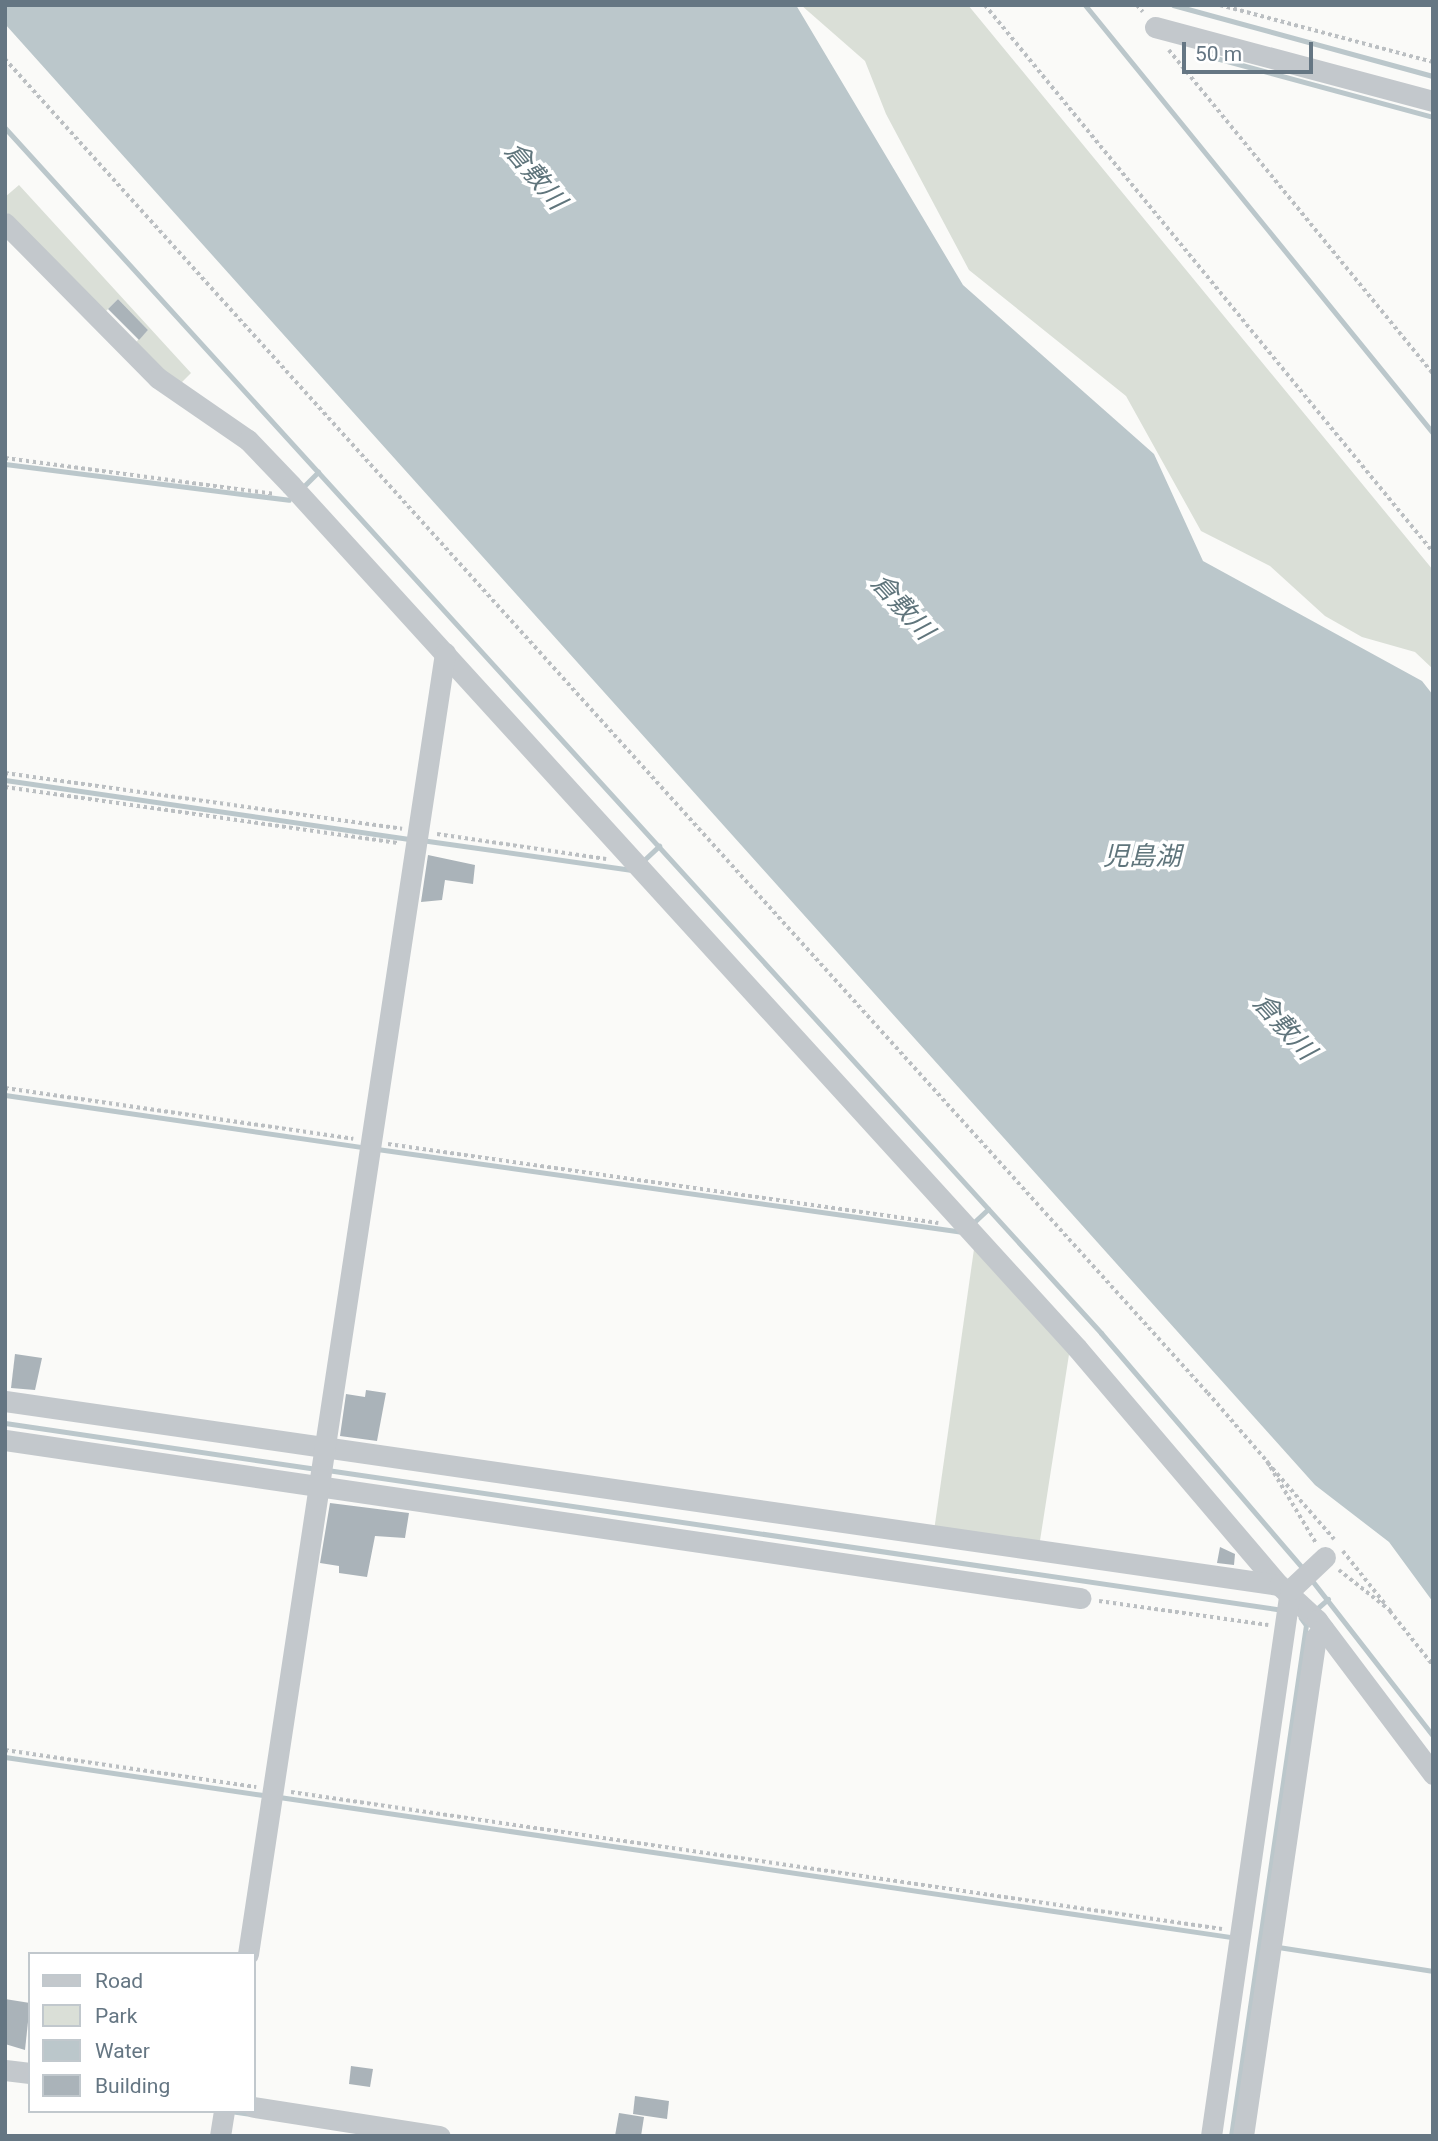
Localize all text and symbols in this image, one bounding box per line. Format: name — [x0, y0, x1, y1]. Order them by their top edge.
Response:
scale bar — [1186, 28, 1317, 72]
text: 50 m — [1195, 42, 1242, 66]
water label: 倉敷川 — [498, 136, 572, 216]
water label: 倉敷川 — [864, 568, 940, 646]
water label: 児島湖 — [1103, 841, 1181, 873]
water label: 倉敷川 — [1246, 988, 1322, 1066]
legend — [28, 1952, 256, 2113]
text: Road — [95, 1969, 143, 1993]
text: Park — [95, 2004, 137, 2028]
text: Water — [95, 2039, 150, 2063]
text: Building — [95, 2074, 170, 2098]

